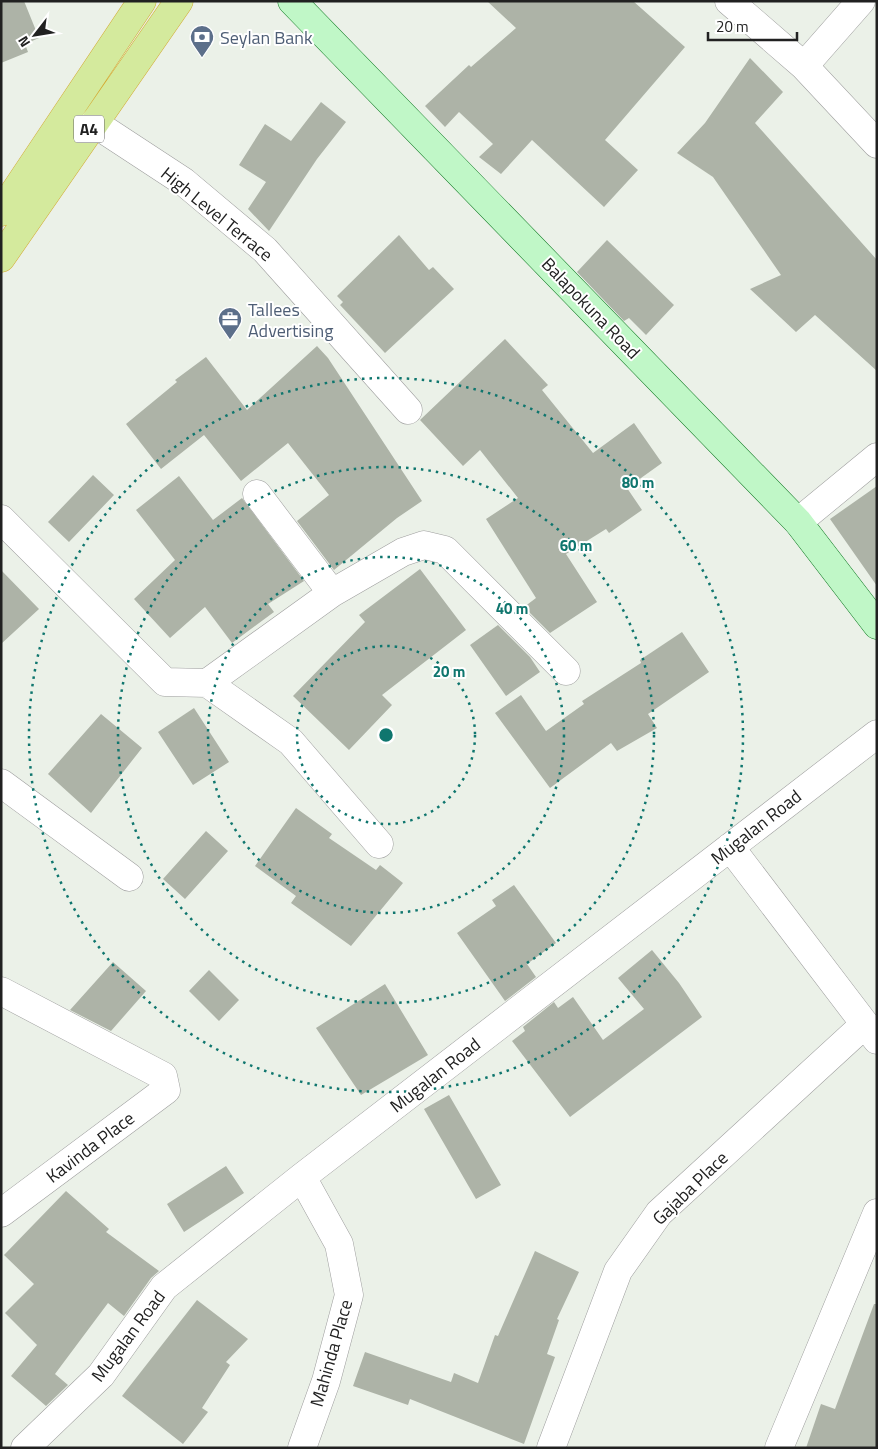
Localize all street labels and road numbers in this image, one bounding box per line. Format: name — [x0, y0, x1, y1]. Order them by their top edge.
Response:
road number: A4 — [74, 116, 104, 142]
street label: High Level Terrace — [155, 160, 279, 268]
street label: Balapokuna Road — [535, 251, 647, 365]
street label: Mugalan Road — [705, 783, 807, 871]
street label: Mugalan Road — [384, 1031, 486, 1119]
street label: Kavinda Place — [40, 1105, 140, 1189]
street label: Gajaba Place — [646, 1145, 734, 1231]
street label: Mugalan Road — [84, 1284, 172, 1388]
street label: Mahinda Place — [303, 1296, 359, 1410]

